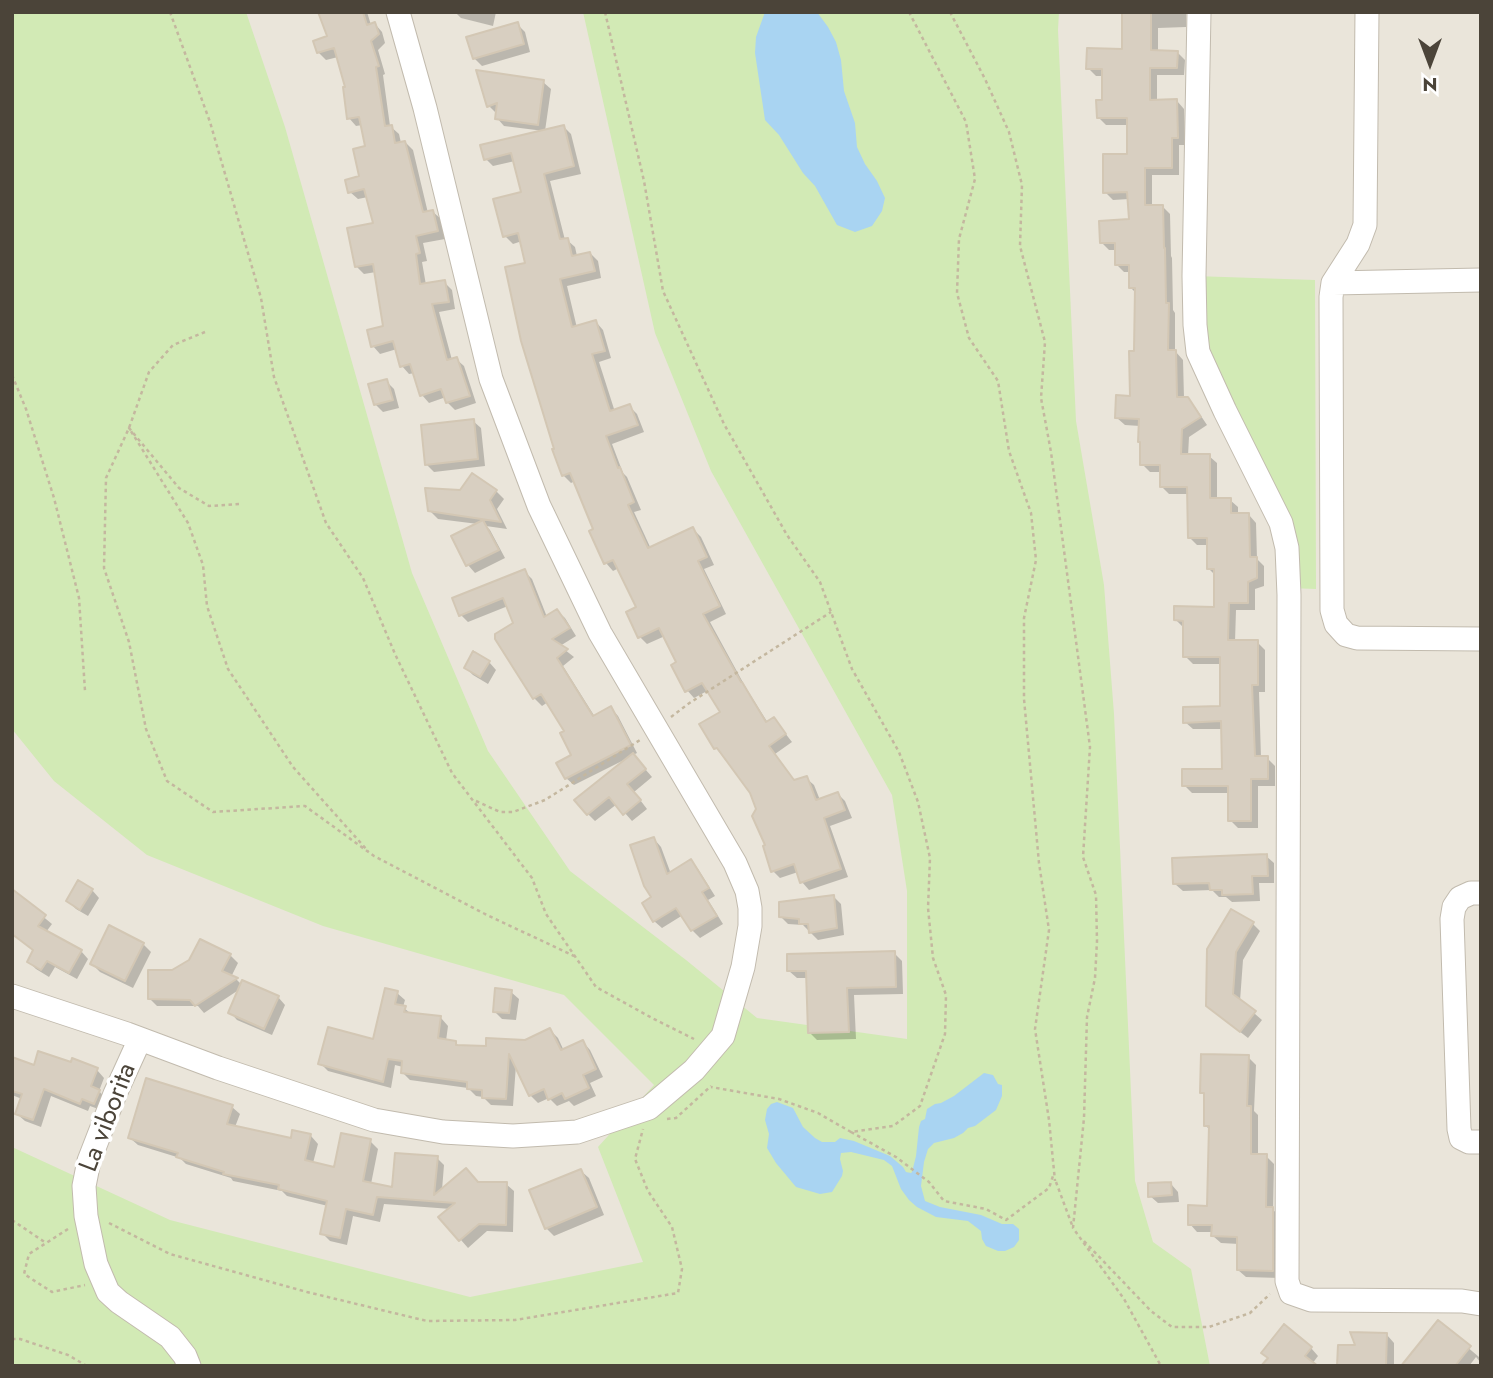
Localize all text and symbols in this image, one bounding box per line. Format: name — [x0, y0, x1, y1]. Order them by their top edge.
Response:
north arrow — [1395, 28, 1465, 98]
text: N — [1422, 71, 1438, 98]
street label: La viborita — [74, 1059, 144, 1177]

